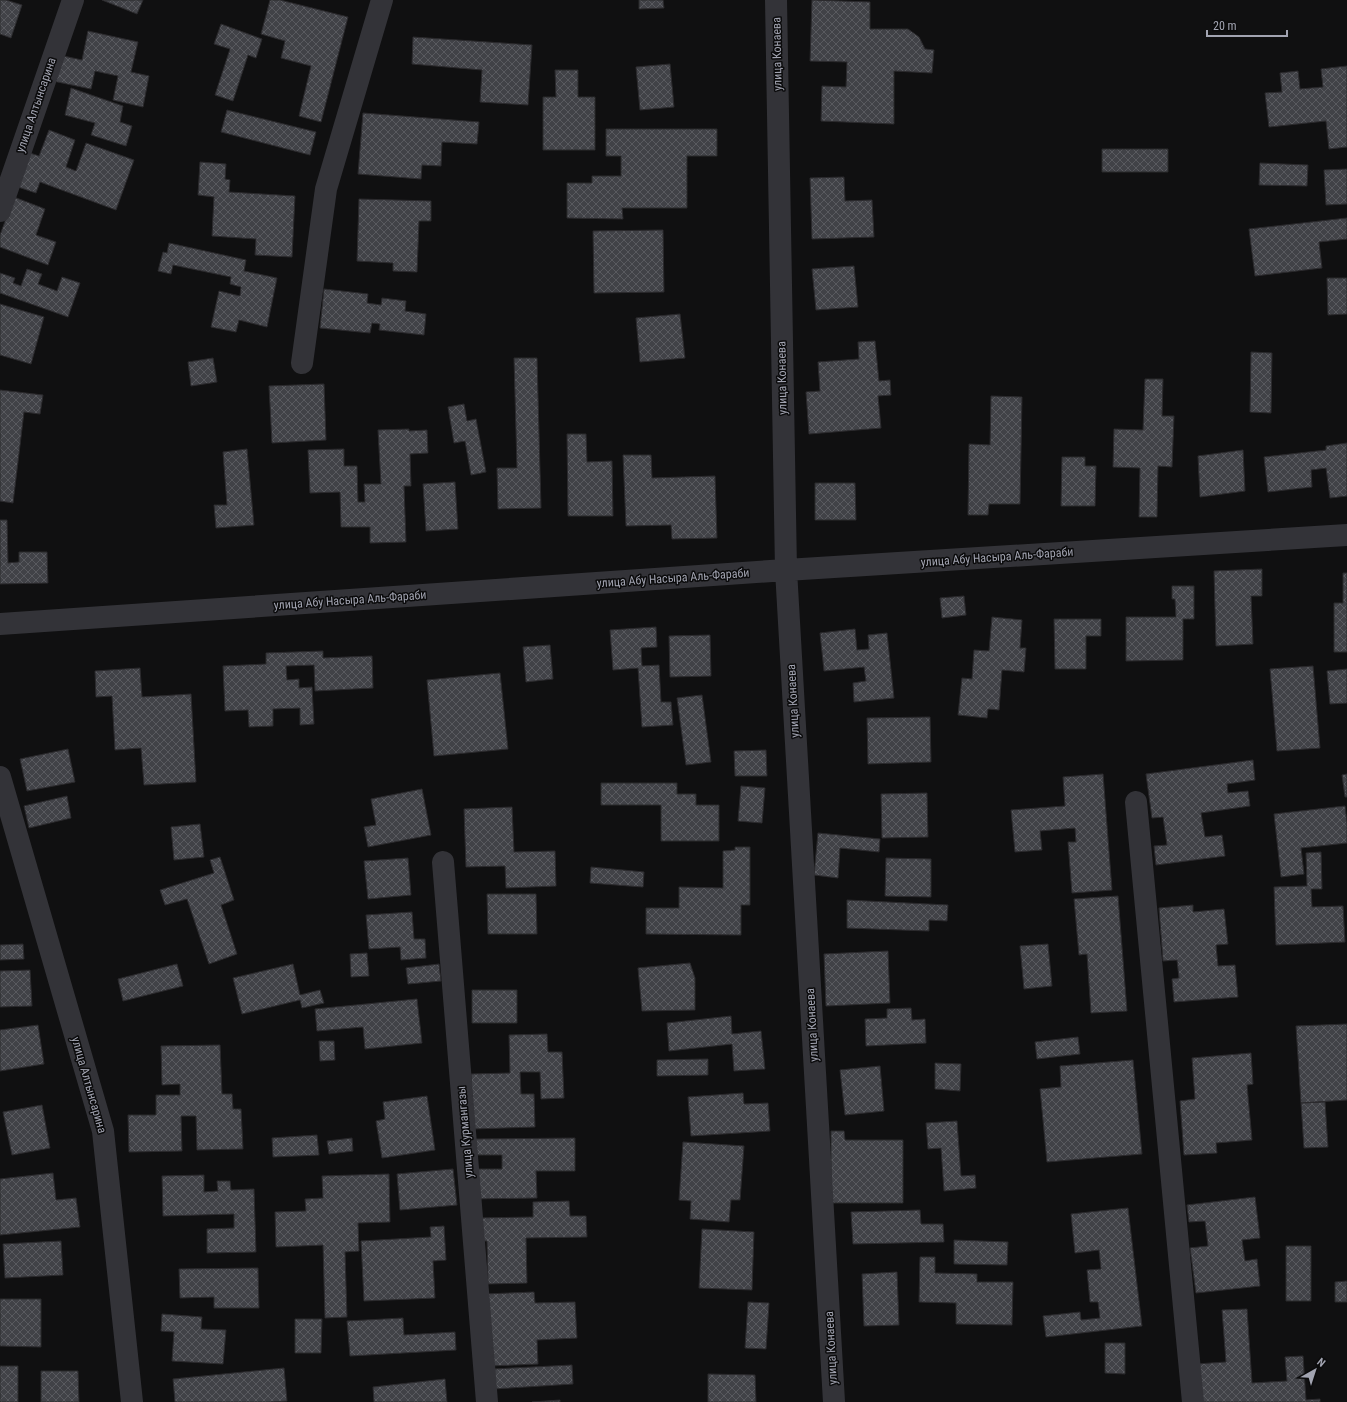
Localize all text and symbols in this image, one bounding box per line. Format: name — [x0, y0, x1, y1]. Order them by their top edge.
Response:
scale bar — [1207, 12, 1287, 38]
street label: улица Конаева — [769, 17, 785, 91]
text: 20 m — [1213, 19, 1237, 33]
street label: улица Алтынсарина — [13, 55, 59, 154]
street label: улица Конаева — [774, 341, 790, 415]
street label: улица Абу Насыра Аль-Фараби — [920, 545, 1074, 569]
street label: улица Абу Насыра Аль-Фараби — [596, 566, 750, 590]
street label: улица Абу Насыра Аль-Фараби — [273, 588, 427, 612]
street label: улица Конаева — [784, 664, 802, 738]
street label: улица Конаева — [803, 988, 821, 1062]
street label: улица Алтынсарина — [69, 1035, 110, 1135]
street label: улица Курмангазы — [454, 1085, 476, 1179]
street label: улица Конаева — [822, 1311, 840, 1385]
north arrow — [1295, 1350, 1335, 1390]
text: N — [1314, 1355, 1328, 1370]

